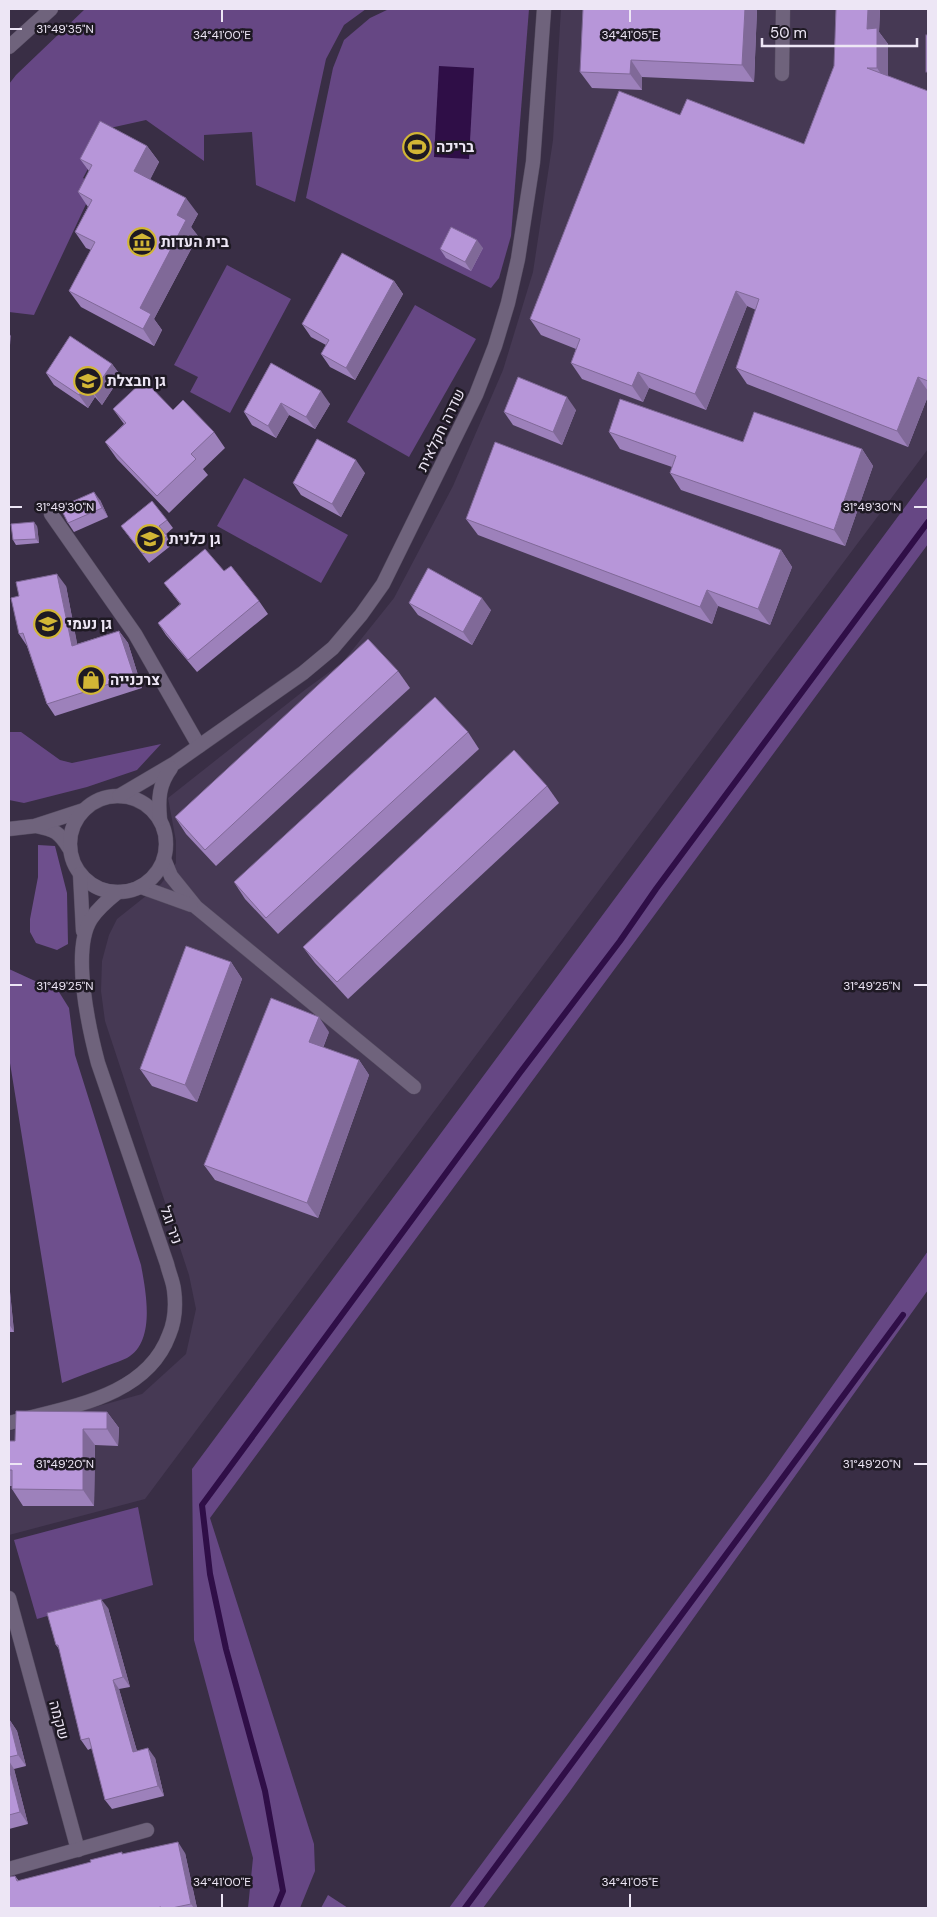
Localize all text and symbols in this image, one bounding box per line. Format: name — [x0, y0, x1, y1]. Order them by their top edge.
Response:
scale bar — [762, 15, 917, 47]
text: 31°49'35"N — [36, 21, 94, 37]
text: 50 m — [770, 23, 807, 43]
text: 34°41'00"E — [193, 27, 251, 43]
text: 34°41'05"E — [601, 27, 659, 43]
sports icon: בריכה — [402, 132, 432, 162]
place label: בריכה — [436, 137, 474, 157]
museum icon: בית העדות — [127, 227, 157, 257]
place label: בית העדות — [161, 232, 229, 252]
school or university icon: גן חבצלת — [73, 366, 103, 396]
place label: גן חבצלת — [107, 371, 166, 391]
street label: שדרה חקלאית — [412, 385, 470, 475]
text: 31°49'30"N — [36, 499, 94, 515]
text: 31°49'30"N — [843, 499, 901, 515]
school or university icon: גן כלנית — [135, 524, 165, 554]
place label: גן כלנית — [169, 529, 221, 549]
school or university icon: גן נעמי — [33, 609, 63, 639]
place label: גן נעמי — [67, 614, 112, 634]
shop icon: צרכנייה — [76, 665, 106, 695]
place label: צרכנייה — [110, 670, 160, 690]
text: 31°49'25"N — [36, 978, 94, 994]
text: 31°49'25"N — [843, 978, 901, 994]
street label: ניר וגל — [155, 1203, 187, 1247]
text: 31°49'20"N — [36, 1456, 94, 1472]
text: 31°49'20"N — [843, 1456, 901, 1472]
street label: שקמה — [44, 1698, 74, 1742]
text: 34°41'00"E — [193, 1874, 251, 1890]
text: 34°41'05"E — [601, 1874, 659, 1890]

